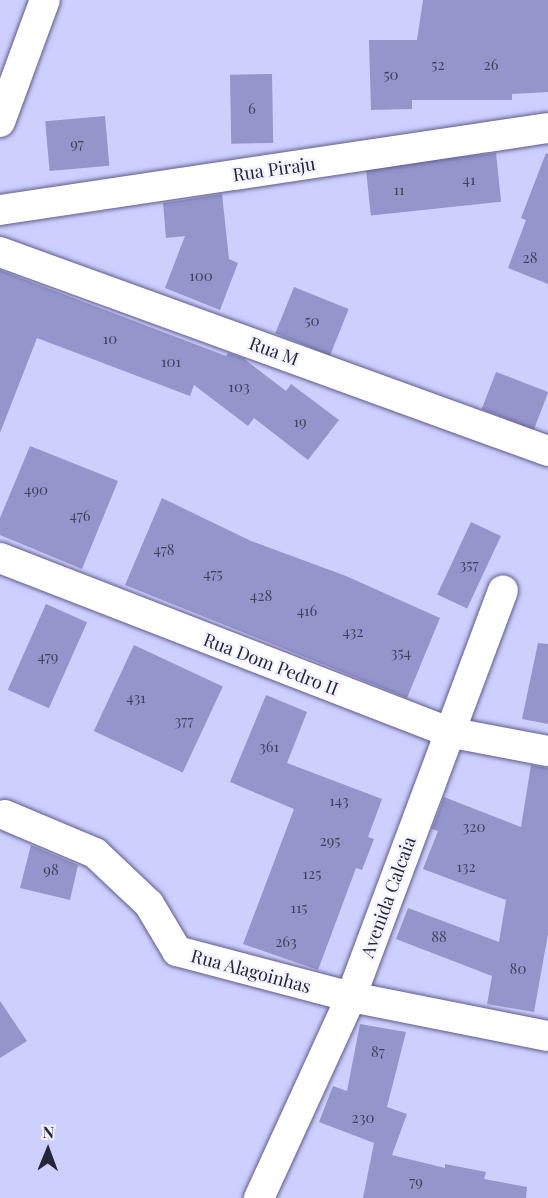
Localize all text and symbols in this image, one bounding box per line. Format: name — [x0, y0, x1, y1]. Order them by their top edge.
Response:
house number: 52 — [431, 56, 445, 74]
house number: 26 — [484, 56, 498, 74]
house number: 50 — [383, 66, 399, 84]
house number: 6 — [248, 100, 256, 118]
house number: 97 — [70, 135, 84, 153]
street label: Rua Piraju — [231, 152, 317, 186]
house number: 41 — [463, 171, 475, 189]
house number: 11 — [393, 181, 405, 199]
house number: 28 — [523, 249, 537, 267]
house number: 100 — [189, 267, 213, 285]
house number: 50 — [304, 312, 320, 330]
house number: 10 — [103, 330, 117, 348]
street label: Rua M — [246, 332, 302, 370]
house number: 101 — [161, 353, 181, 371]
house number: 103 — [228, 378, 250, 396]
house number: 19 — [293, 413, 307, 431]
house number: 490 — [24, 481, 48, 499]
house number: 476 — [69, 507, 91, 525]
house number: 478 — [153, 541, 175, 559]
house number: 357 — [459, 556, 479, 574]
house number: 475 — [203, 565, 223, 583]
house number: 428 — [250, 587, 272, 605]
house number: 416 — [297, 602, 317, 620]
house number: 432 — [342, 623, 364, 641]
street label: Rua Dom Pedro II — [200, 628, 342, 700]
house number: 354 — [391, 644, 411, 662]
house number: 479 — [38, 648, 58, 666]
house number: 431 — [126, 689, 146, 707]
house number: 377 — [175, 712, 193, 730]
house number: 361 — [259, 738, 279, 756]
house number: 143 — [329, 792, 349, 810]
house number: 320 — [463, 818, 485, 836]
house number: 295 — [319, 832, 341, 850]
street label: Avenida Calcaia — [356, 834, 420, 960]
house number: 132 — [456, 858, 476, 876]
house number: 98 — [43, 861, 59, 879]
house number: 125 — [303, 865, 321, 883]
house number: 115 — [290, 899, 308, 917]
house number: 88 — [431, 928, 447, 946]
house number: 263 — [275, 933, 297, 951]
street label: Rua Alagoinhas — [188, 945, 314, 997]
house number: 80 — [510, 960, 526, 978]
house number: 87 — [371, 1043, 385, 1061]
house number: 230 — [352, 1109, 374, 1127]
north arrow — [18, 1120, 78, 1180]
text: N — [42, 1121, 54, 1142]
house number: 79 — [409, 1173, 423, 1191]

